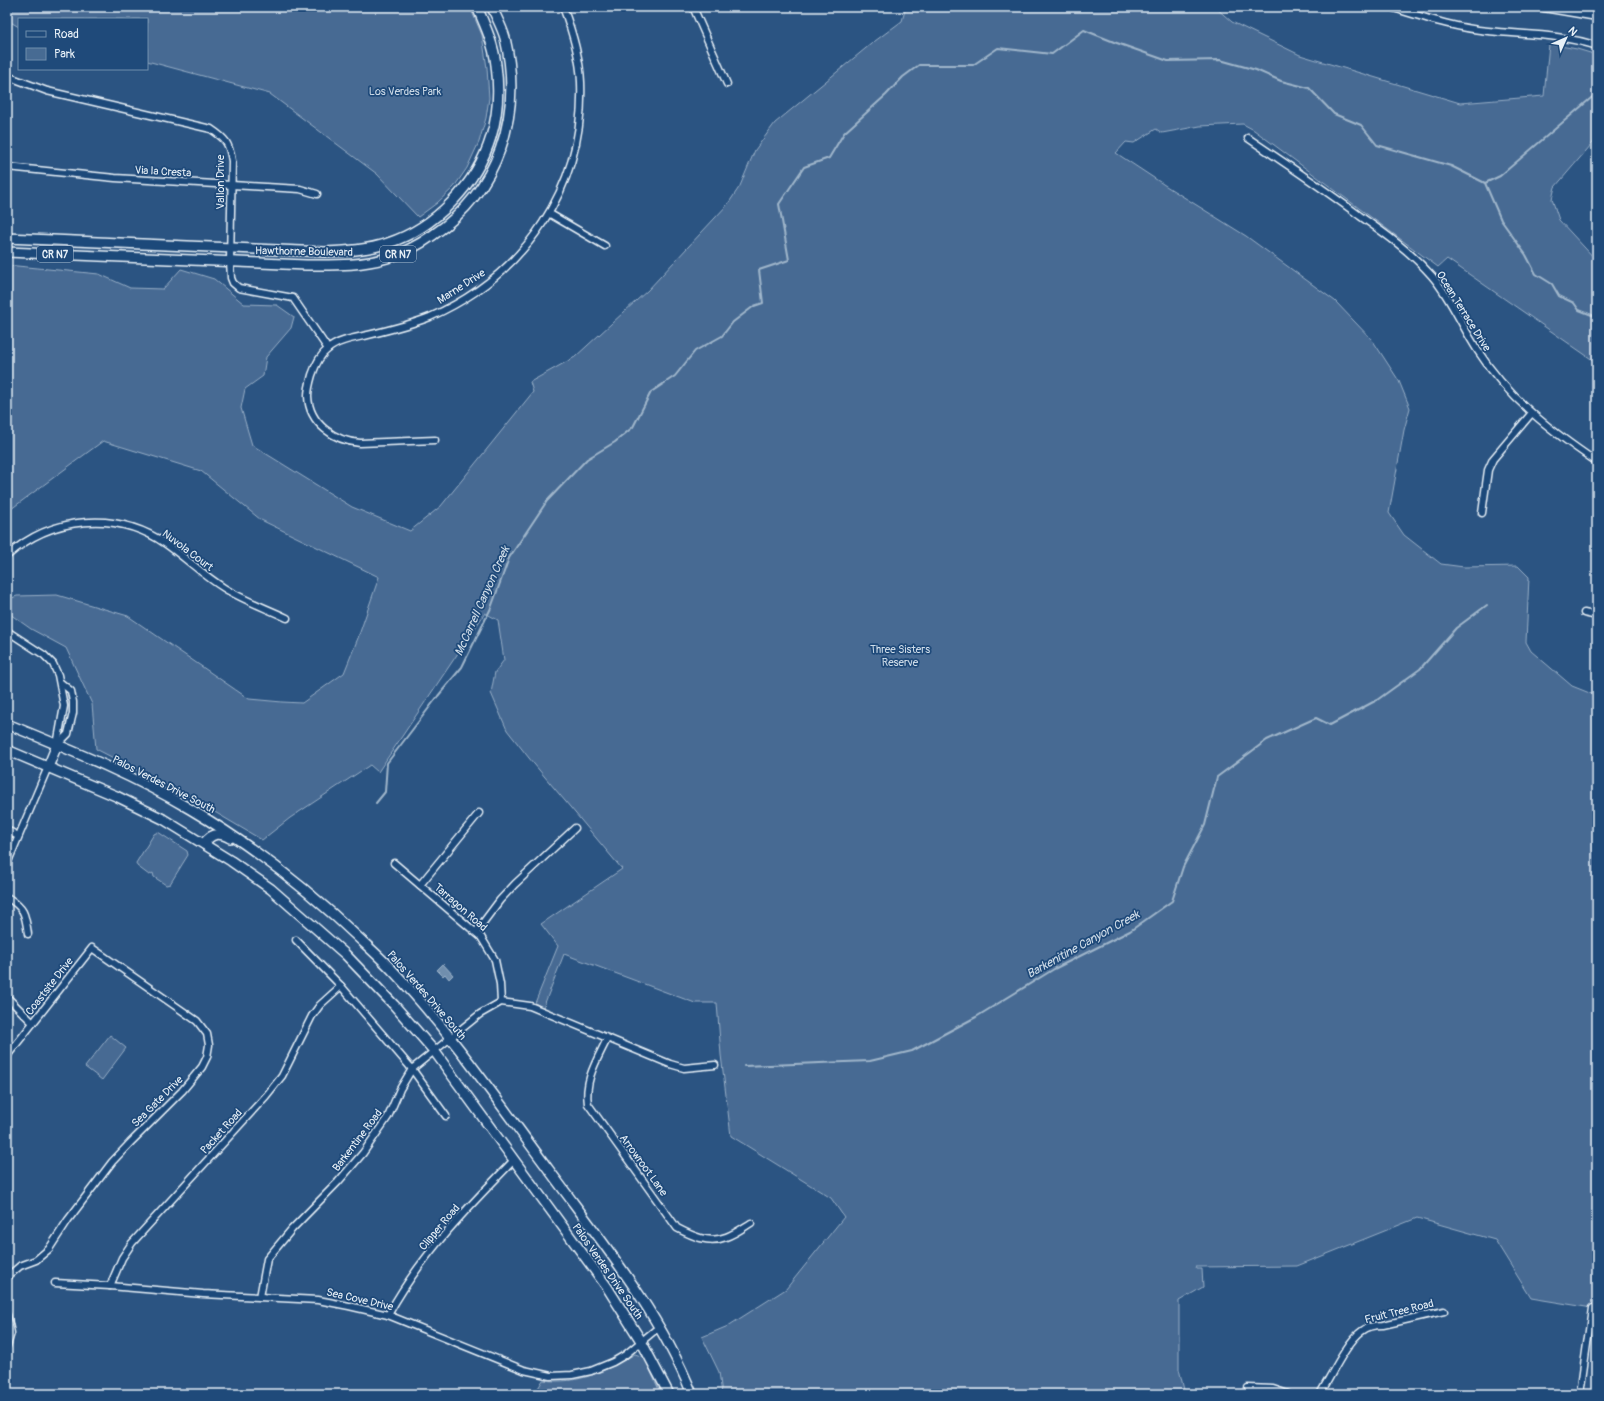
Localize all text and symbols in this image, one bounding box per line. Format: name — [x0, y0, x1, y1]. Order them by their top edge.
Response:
legend — [18, 18, 148, 70]
north arrow — [1546, 18, 1586, 58]
text: N — [1565, 24, 1580, 39]
text: Road — [54, 27, 79, 42]
text: Park — [54, 47, 75, 62]
park label: Los Verdes Park — [369, 85, 442, 98]
street label: Vallon Drive — [214, 154, 227, 209]
street label: Via la Cresta — [134, 164, 192, 179]
street label: Hawthorne Boulevard — [255, 244, 353, 259]
road number: CR N7 — [37, 246, 73, 262]
road number: CR N7 — [380, 246, 416, 262]
street label: Marne Drive — [435, 266, 488, 307]
street label: Ocean Terrace Drive — [1434, 269, 1494, 354]
street label: Nuvola Court — [160, 527, 216, 574]
water label: McCarrell Canyon Creek — [451, 543, 514, 658]
park label: Three Sisters Reserve — [870, 643, 930, 669]
street label: Palos Verdes Drive South — [110, 753, 217, 816]
street label: Tarragon Road — [431, 881, 490, 934]
water label: Barkenitine Canyon Creek — [1024, 907, 1143, 982]
street label: Palos Verdes Drive South — [384, 948, 469, 1043]
street label: Coastsite Drive — [23, 954, 76, 1018]
street label: Sea Gate Drive — [129, 1073, 186, 1130]
street label: Packet Road — [198, 1106, 245, 1156]
street label: Barkentine Road — [330, 1107, 385, 1174]
street label: Arrowroot Lane — [617, 1132, 671, 1199]
street label: Clipper Road — [416, 1202, 462, 1253]
street label: Palos Verdes Drive South — [570, 1221, 646, 1322]
street label: Sea Cove Drive — [325, 1285, 395, 1314]
street label: Fruit Tree Road — [1363, 1297, 1435, 1326]

